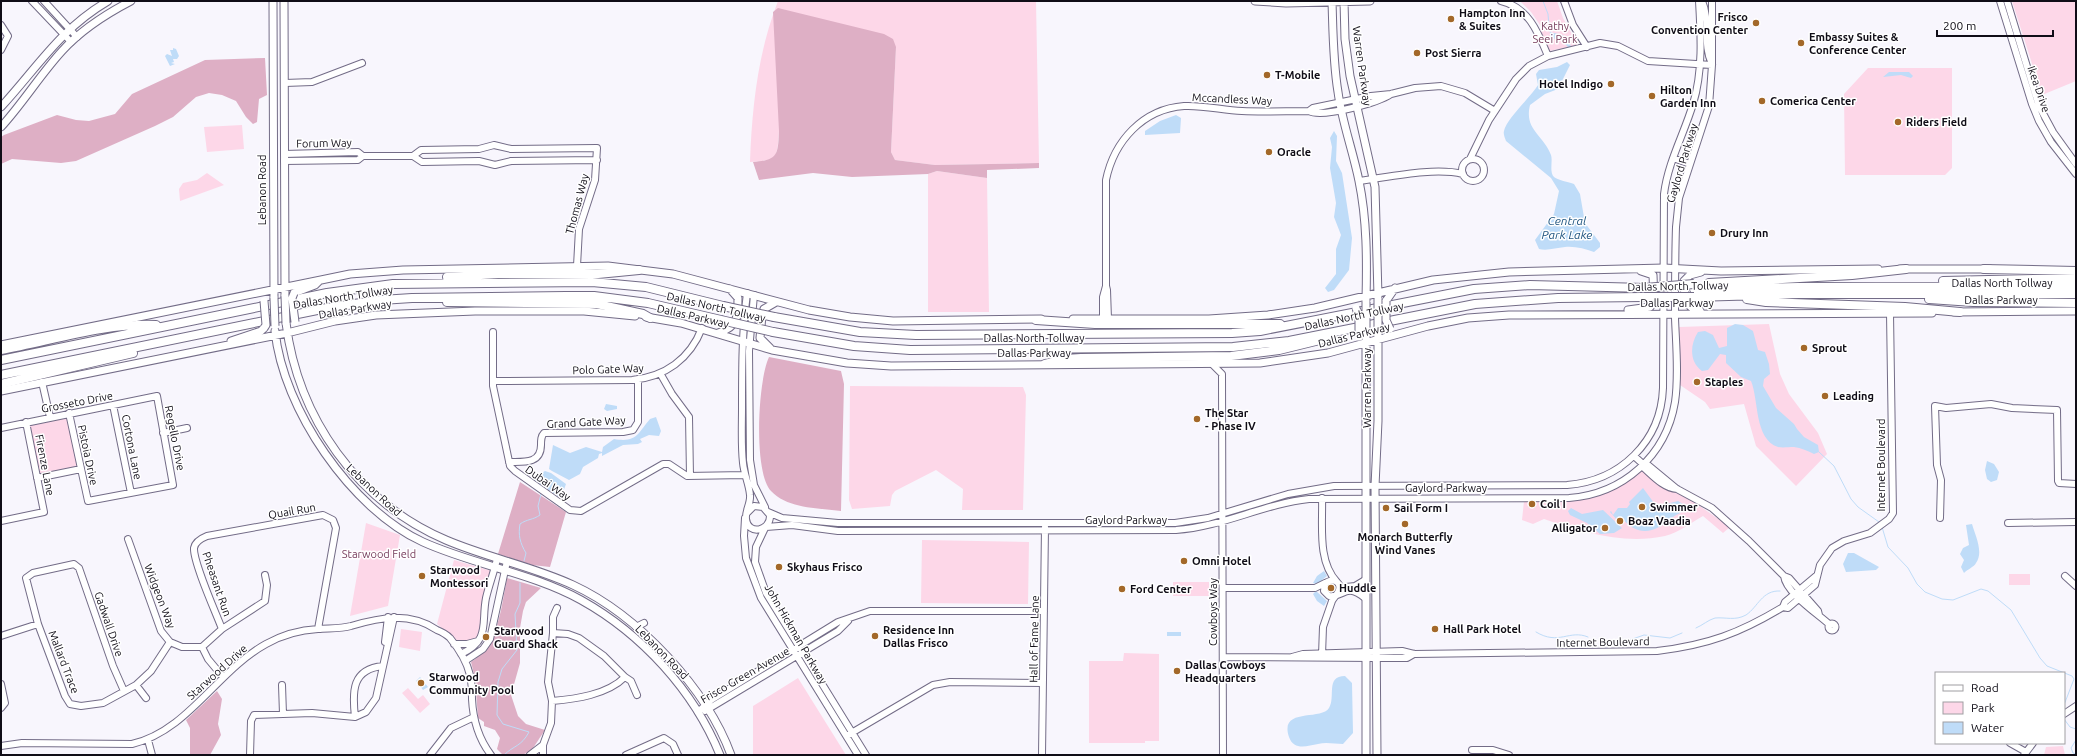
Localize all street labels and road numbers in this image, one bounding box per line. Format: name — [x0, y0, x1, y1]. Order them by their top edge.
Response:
street label: Warren Parkway — [1350, 25, 1374, 107]
street label: Ikea Drive — [2025, 64, 2053, 114]
street label: Mccandless Way — [1192, 91, 1273, 107]
street label: Gaylord Parkway — [1664, 121, 1700, 204]
street label: Forum Way — [296, 137, 353, 149]
street label: Lebanon Road — [256, 155, 268, 225]
street label: Thomas Way — [563, 172, 591, 236]
street label: Dallas North Tollway — [1952, 277, 2053, 289]
street label: Dallas North Tollway — [1627, 279, 1729, 293]
street label: Dallas North Tollway — [292, 283, 394, 311]
street label: Dallas North Tollway — [665, 290, 767, 324]
street label: Dallas Parkway — [1964, 294, 2038, 306]
street label: Dallas Parkway — [318, 297, 393, 321]
street label: Dallas Parkway — [1640, 297, 1714, 309]
street label: Dallas North Tollway — [1303, 299, 1405, 332]
street label: Dallas Parkway — [656, 302, 731, 330]
street label: Dallas Parkway — [1317, 320, 1392, 350]
street label: Dallas North Tollway — [984, 332, 1085, 344]
street label: Dallas Parkway — [997, 347, 1071, 359]
street label: Warren Parkway — [1361, 347, 1373, 428]
street label: Polo Gate Way — [572, 362, 645, 376]
street label: Grosseto Drive — [40, 389, 114, 415]
street label: Regello Drive — [163, 404, 187, 472]
street label: Cortona Lane — [120, 413, 144, 481]
street label: Grand Gate Way — [546, 414, 626, 430]
street label: Internet Boulevard — [1875, 418, 1887, 512]
street label: Pistoia Drive — [76, 424, 100, 486]
street label: Firenze Lane — [33, 433, 57, 497]
street label: Lebanon Road — [344, 462, 404, 518]
street label: Dubai Way — [523, 463, 573, 503]
street label: Gaylord Parkway — [1405, 482, 1488, 494]
street label: Quail Run — [267, 501, 317, 521]
street label: Gaylord Parkway — [1085, 514, 1168, 526]
street label: Pheasant Run — [200, 550, 234, 618]
street label: Widgeon Way — [142, 562, 178, 631]
street label: Cowboys Way — [1207, 577, 1219, 646]
street label: John Hickman Parkway — [762, 582, 830, 687]
street label: Gadwall Drive — [92, 590, 126, 658]
street label: Hall of Fame Lane — [1027, 595, 1041, 683]
street label: Lebanon Road — [633, 622, 691, 682]
street label: Mallard Trace — [46, 629, 82, 695]
street label: Internet Boulevard — [1556, 635, 1650, 649]
street label: Starwood Drive — [185, 642, 249, 702]
street label: Frisco Green Avenue — [698, 645, 792, 705]

